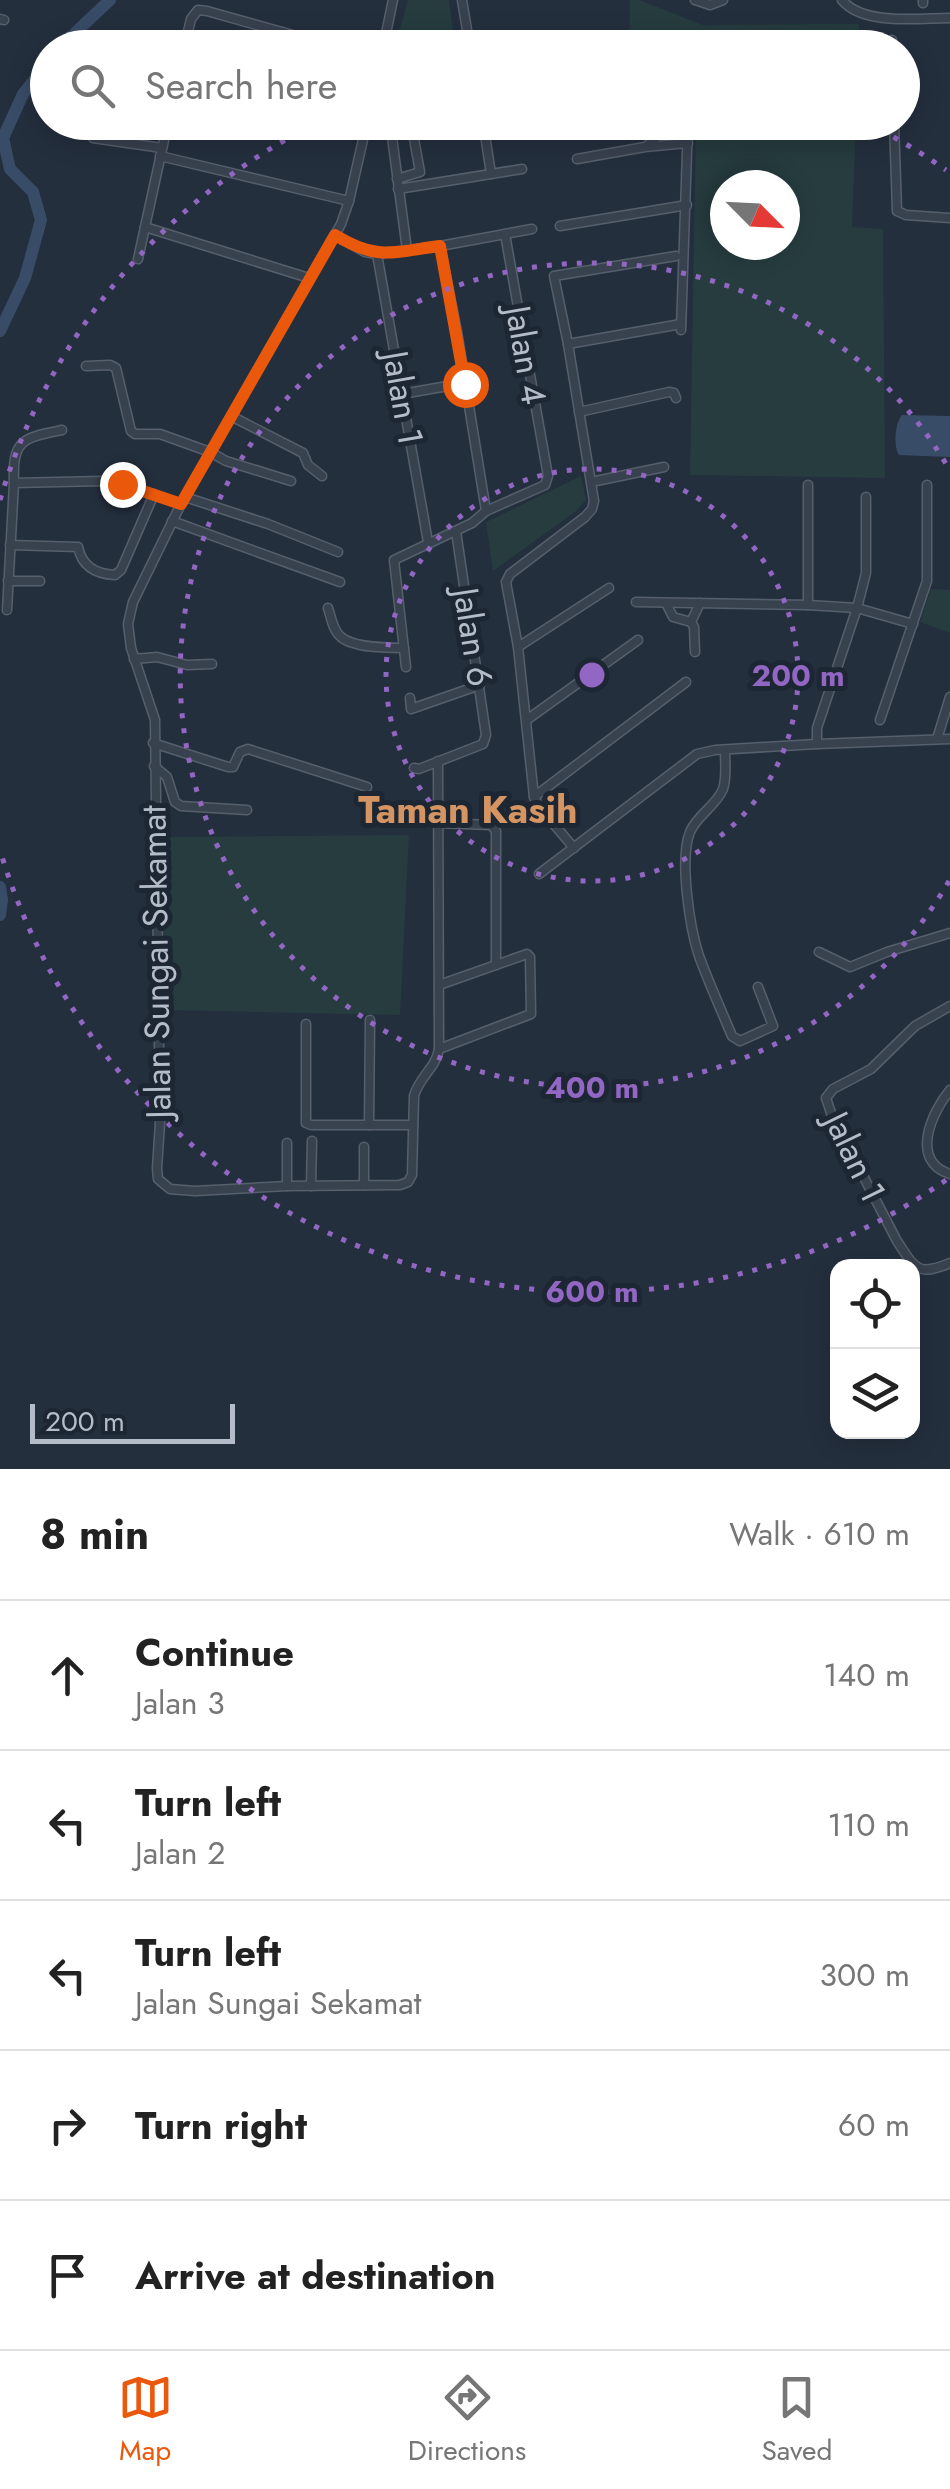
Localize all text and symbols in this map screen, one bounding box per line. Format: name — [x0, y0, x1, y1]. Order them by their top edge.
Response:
search box — [30, 30, 920, 140]
icon: search — [65, 58, 120, 113]
text: Search here — [145, 58, 337, 113]
north arrow — [710, 170, 800, 260]
street label: Jalan 4 — [492, 298, 559, 408]
street label: Jalan 1 — [369, 343, 436, 449]
route start — [443, 362, 489, 408]
route end — [100, 462, 146, 508]
street label: Jalan 6 — [440, 580, 505, 690]
text: 200 m — [752, 654, 845, 697]
centre of rings — [574, 657, 610, 693]
district label: Taman Kasih — [358, 782, 578, 837]
street label: Jalan Sungai Sekamat — [128, 804, 184, 1123]
text: 400 m — [545, 1066, 639, 1109]
street label: Jalan 1 — [810, 1100, 898, 1211]
map controls — [830, 1259, 920, 1439]
button: locate — [830, 1259, 920, 1349]
text: 600 m — [545, 1270, 639, 1313]
button: layers — [830, 1349, 920, 1439]
scale bar — [30, 1399, 235, 1444]
text: 200 m — [45, 1401, 125, 1442]
text: 8 min — [40, 1504, 149, 1565]
text: Walk · 610 m — [729, 1511, 910, 1557]
text: Continue — [135, 1625, 294, 1680]
icon: ahead — [40, 1648, 95, 1703]
text: 140 m — [823, 1652, 910, 1698]
text: Jalan 3 — [135, 1680, 225, 1726]
text: Turn left — [135, 1775, 281, 1830]
icon: left — [40, 1798, 95, 1853]
text: 110 m — [827, 1802, 910, 1848]
text: Jalan 2 — [135, 1830, 225, 1876]
text: Turn left — [135, 1925, 281, 1980]
icon: left — [40, 1948, 95, 2003]
text: 300 m — [820, 1952, 910, 1998]
text: Jalan Sungai Sekamat — [135, 1980, 421, 2026]
icon: right — [40, 2098, 95, 2153]
text: Turn right — [135, 2098, 307, 2153]
text: 60 m — [838, 2102, 910, 2148]
icon: arrive — [40, 2248, 95, 2303]
text: Arrive at destination — [135, 2248, 496, 2303]
tab: Map — [118, 2370, 173, 2471]
tab: Directions — [408, 2370, 526, 2471]
tab: Saved — [761, 2370, 832, 2471]

